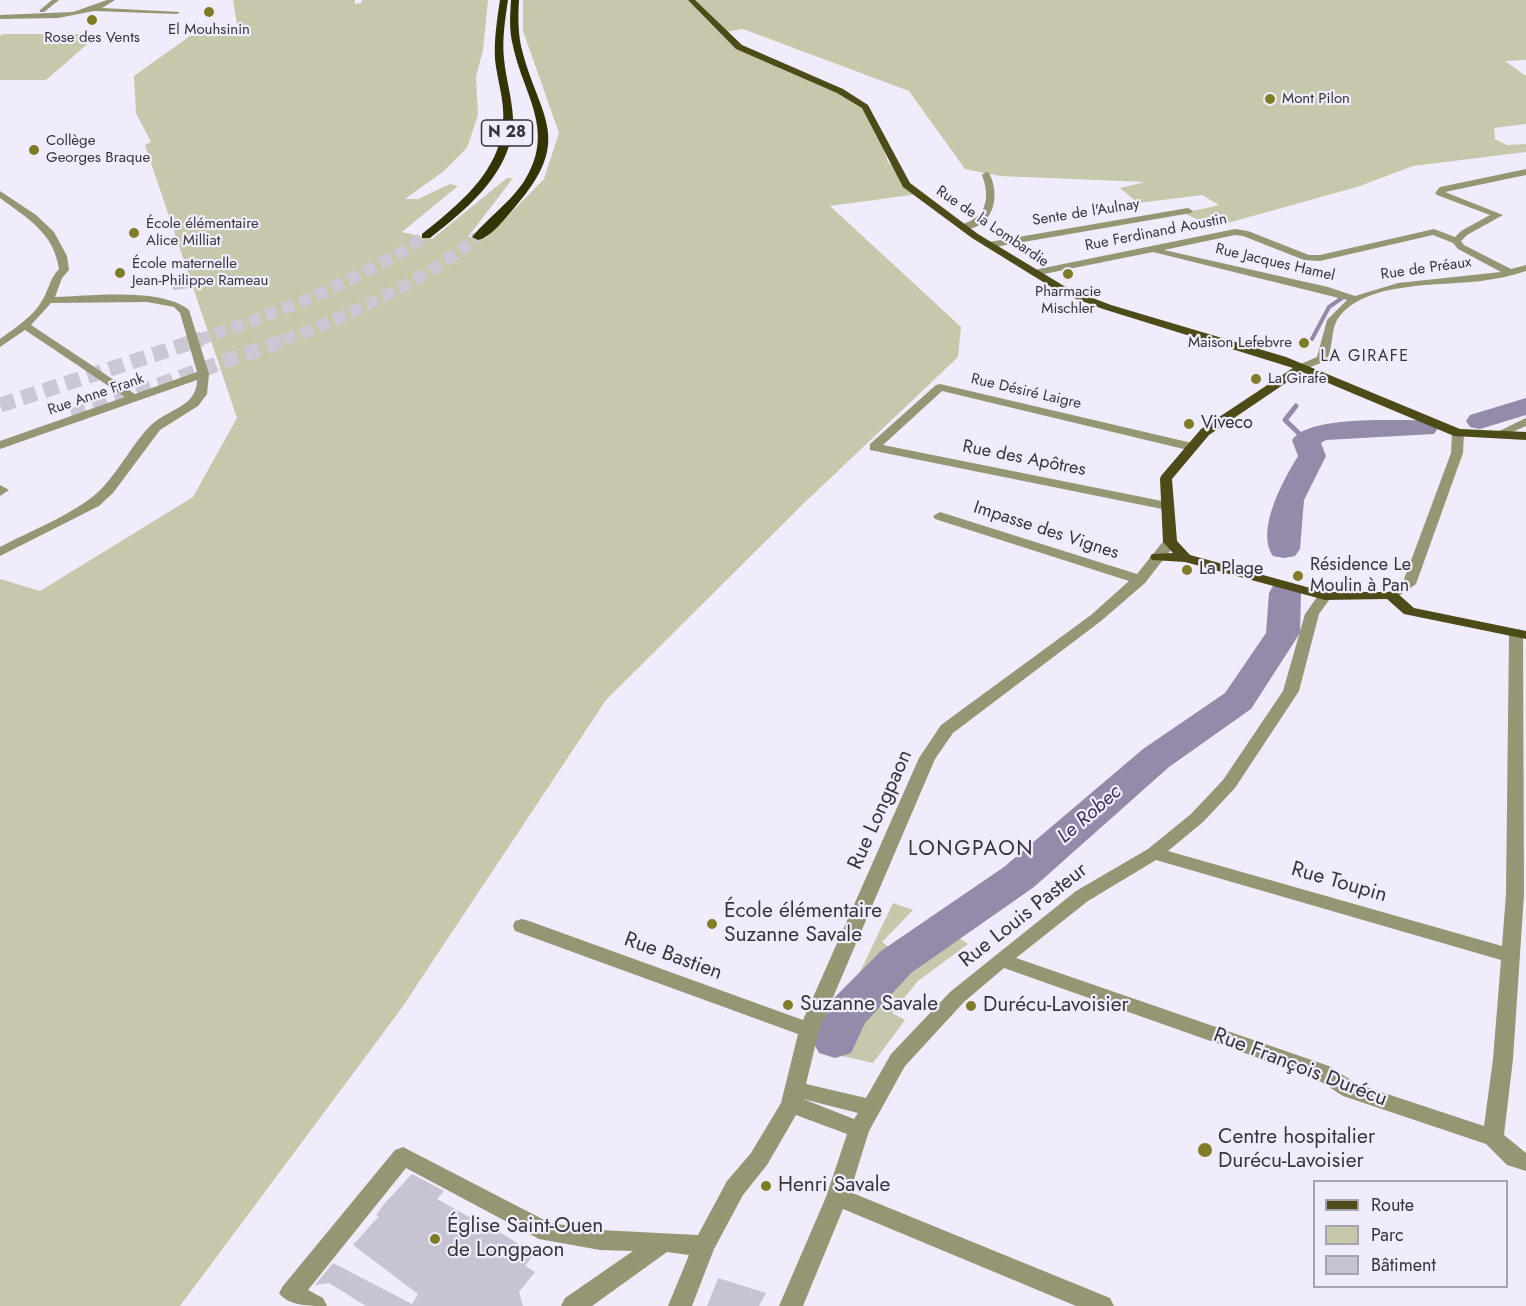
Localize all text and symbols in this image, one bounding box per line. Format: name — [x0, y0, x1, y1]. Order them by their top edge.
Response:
marker: El Mouhsinin — [202, 5, 216, 19]
marker: Rose des Vents — [85, 13, 99, 27]
place label: El Mouhsinin — [168, 21, 250, 39]
place label: Rose des Vents — [44, 29, 140, 47]
place label: Mont Pilon — [1282, 90, 1350, 108]
marker: Mont Pilon — [1263, 92, 1277, 106]
road number: N 28 — [482, 120, 532, 146]
place label: Collège Georges Braque — [46, 132, 150, 167]
marker: Collège Georges Braque — [27, 143, 41, 157]
street label: Rue de la Lombardie — [932, 183, 1052, 271]
street label: Sente de l'Aulnay — [1031, 196, 1141, 230]
street label: Rue Ferdinand Aoustin — [1083, 210, 1229, 256]
place label: École élémentaire Alice Milliat — [146, 215, 259, 250]
marker: École élémentaire Alice Milliat — [127, 226, 141, 240]
street label: Rue Jacques Hamel — [1214, 241, 1336, 285]
street label: Rue de Préaux — [1380, 254, 1472, 284]
place label: École maternelle Jean-Philippe Rameau — [132, 255, 268, 290]
marker: École maternelle Jean-Philippe Rameau — [113, 266, 127, 280]
marker: Pharmacie Mischler — [1061, 267, 1075, 281]
place label: Pharmacie Mischler — [1035, 283, 1101, 318]
place label: Maison Lefebvre — [1188, 334, 1292, 352]
marker: Maison Lefebvre — [1297, 336, 1311, 350]
district label: LA GIRAFE — [1320, 347, 1410, 367]
street label: Rue Anne Frank — [46, 370, 146, 420]
place label: La Girafe — [1268, 370, 1326, 388]
street label: Rue Désiré Laigre — [969, 371, 1083, 413]
marker: La Girafe — [1249, 372, 1263, 386]
place label: Viveco — [1201, 413, 1253, 435]
marker: Viveco — [1182, 417, 1196, 431]
street label: Rue des Apôtres — [961, 436, 1087, 482]
street label: Impasse des Vignes — [971, 497, 1121, 565]
place label: Résidence Le Moulin à Pan — [1310, 555, 1411, 598]
place label: La Plage — [1199, 559, 1263, 581]
marker: La Plage — [1180, 563, 1194, 577]
marker: Résidence Le Moulin à Pan — [1291, 569, 1305, 583]
street label: Rue Longpaon — [843, 746, 919, 874]
water label: Le Robec — [1053, 781, 1127, 849]
district label: LONGPAON — [908, 837, 1034, 863]
street label: Rue Toupin — [1288, 857, 1390, 909]
street label: Rue Louis Pasteur — [955, 858, 1093, 974]
place label: École élémentaire Suzanne Savale — [724, 899, 882, 949]
marker: École élémentaire Suzanne Savale — [705, 917, 719, 931]
street label: Rue Bastien — [621, 928, 725, 986]
place label: Suzanne Savale — [800, 992, 938, 1018]
place label: Durécu-Lavoisier — [983, 993, 1129, 1019]
marker: Suzanne Savale — [781, 998, 795, 1012]
marker: Durécu-Lavoisier — [964, 999, 978, 1013]
street label: Rue François Durécu — [1210, 1023, 1390, 1113]
place label: Centre hospitalier Durécu-Lavoisier — [1218, 1125, 1375, 1175]
marker: Centre hospitalier Durécu-Lavoisier — [1196, 1141, 1214, 1159]
place label: Henri Savale — [778, 1173, 890, 1199]
marker: Henri Savale — [759, 1179, 773, 1193]
legend — [1313, 1180, 1508, 1288]
text: Route — [1371, 1192, 1414, 1218]
place label: Église Saint-Ouen de Longpaon — [447, 1214, 603, 1264]
text: Parc — [1371, 1222, 1404, 1248]
marker: Église Saint-Ouen de Longpaon — [428, 1232, 442, 1246]
text: Bâtiment — [1371, 1252, 1436, 1278]

